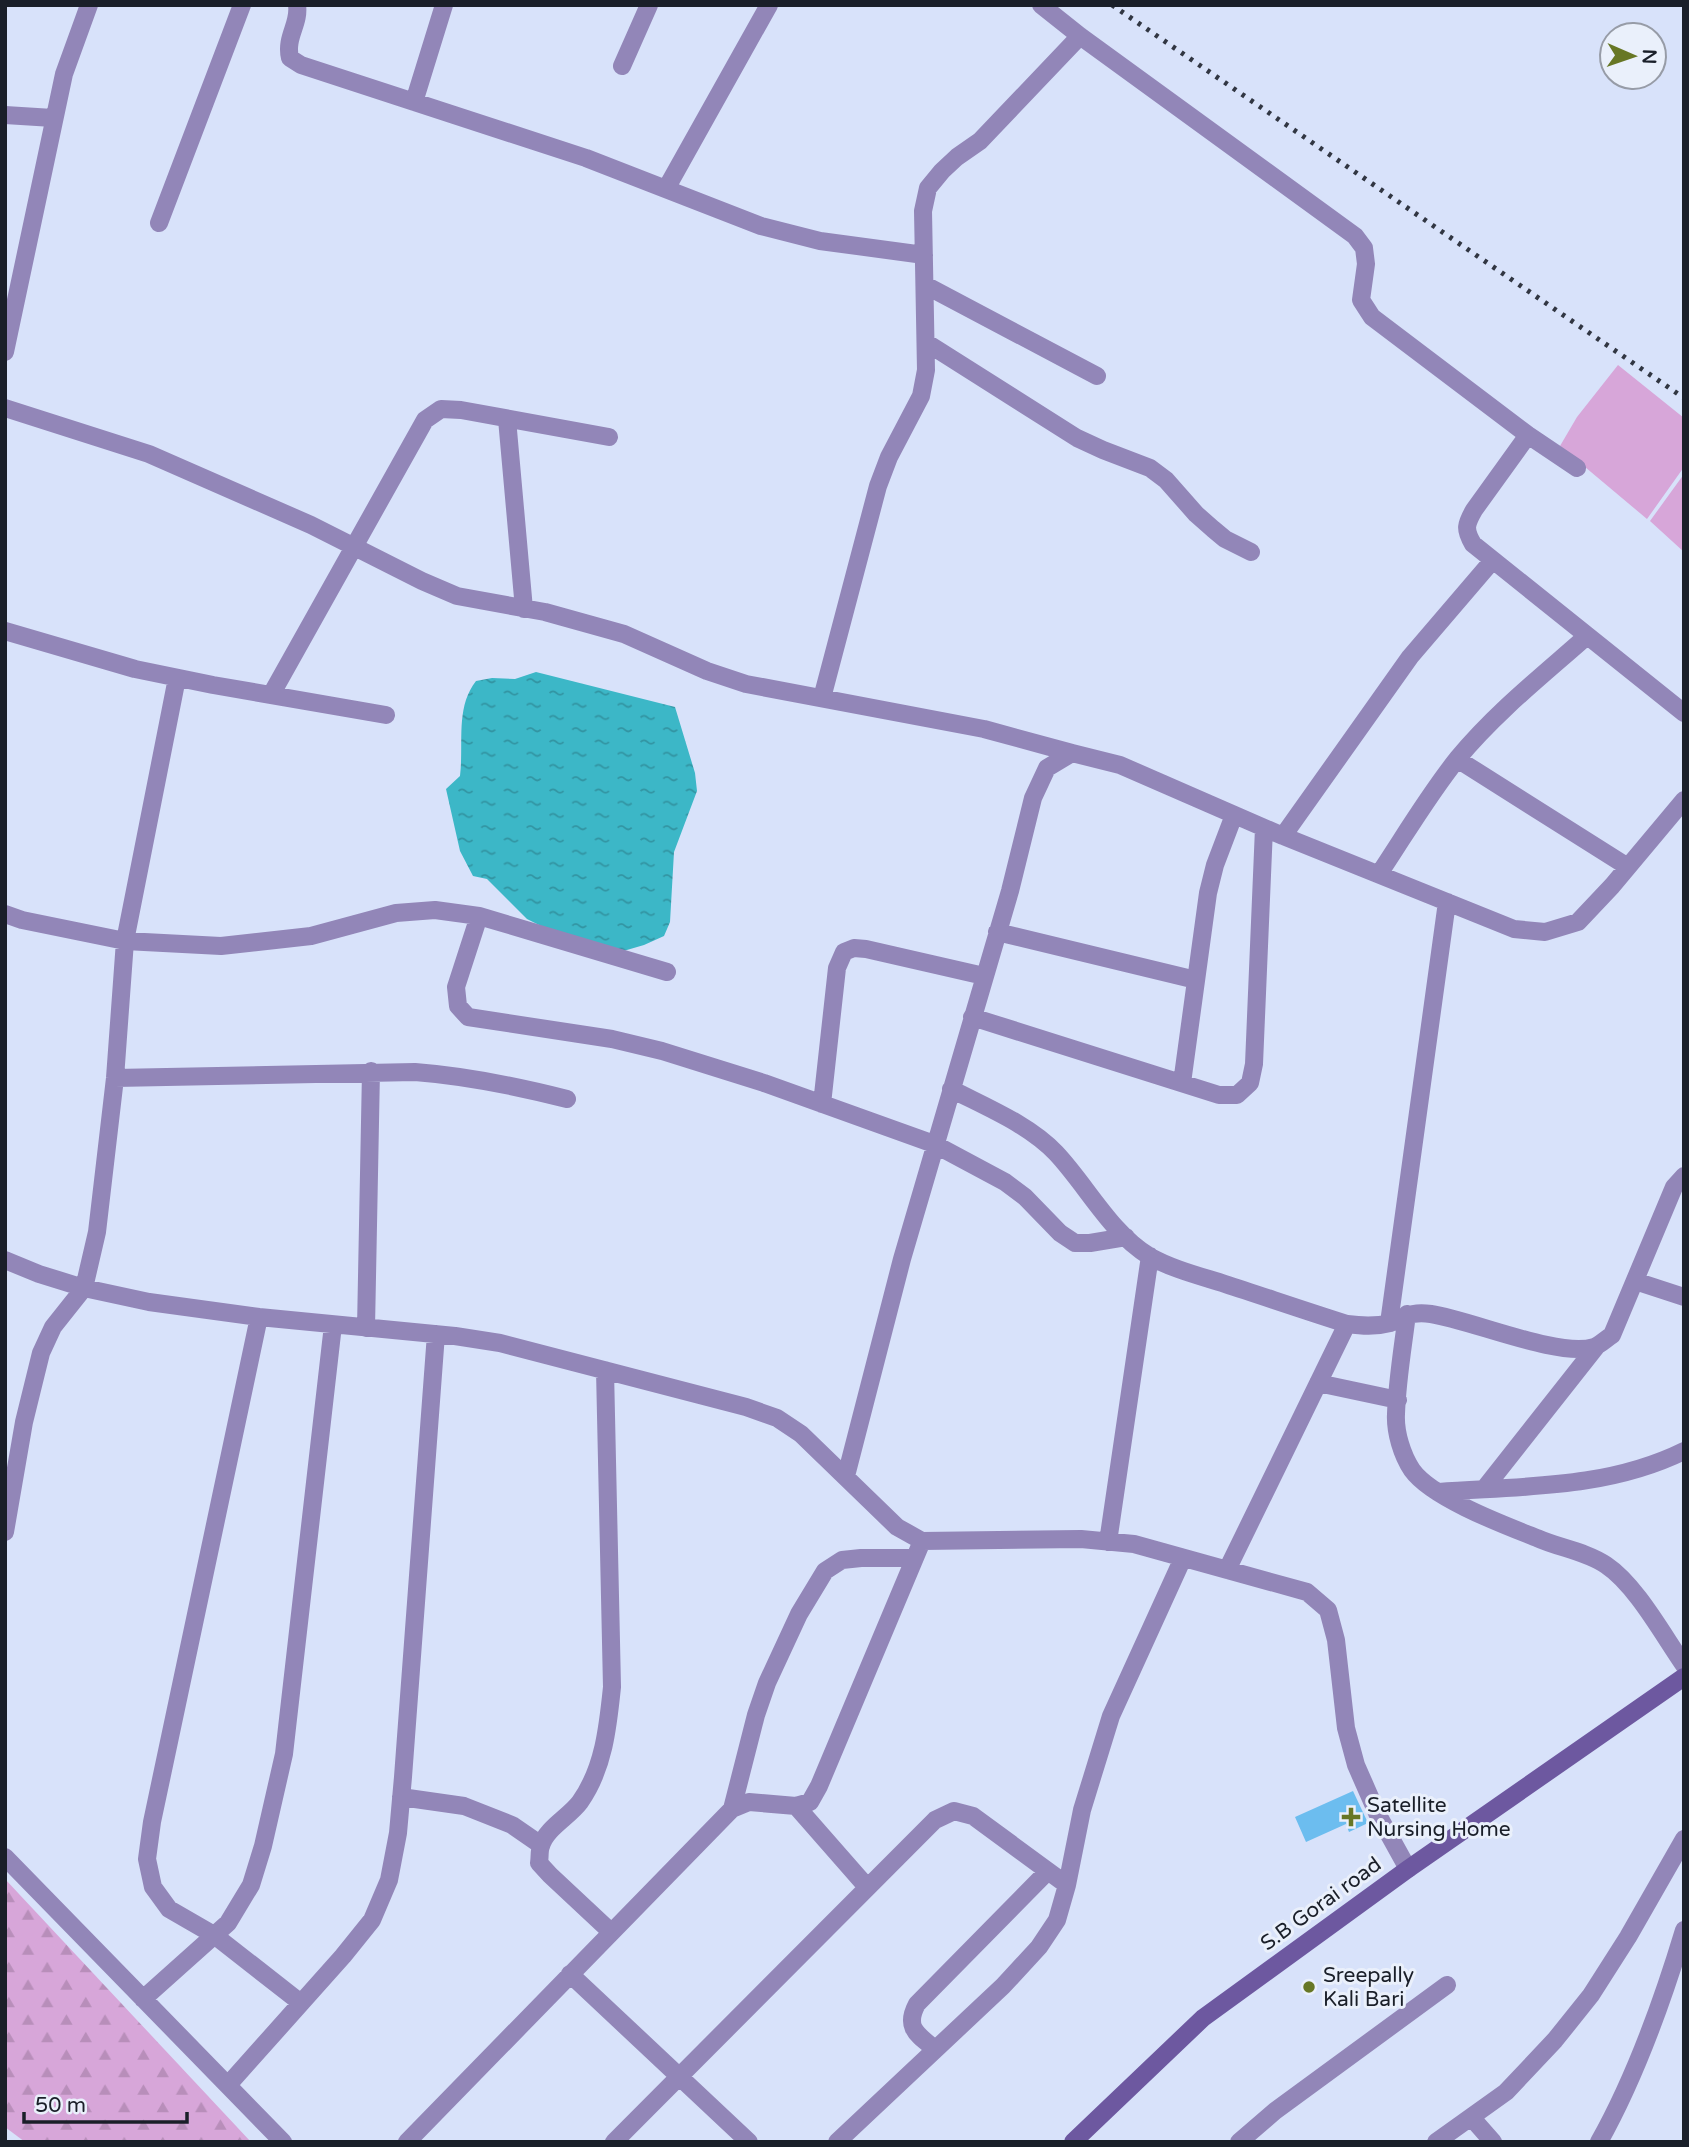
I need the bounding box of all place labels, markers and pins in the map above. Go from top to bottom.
place label: Satellite Nursing Home [1367,1793,1511,1842]
marker: Satellite Nursing Home [1341,1807,1361,1827]
place label: Sreepally Kali Bari [1323,1963,1414,2012]
marker: Sreepally Kali Bari [1301,1979,1317,1995]

